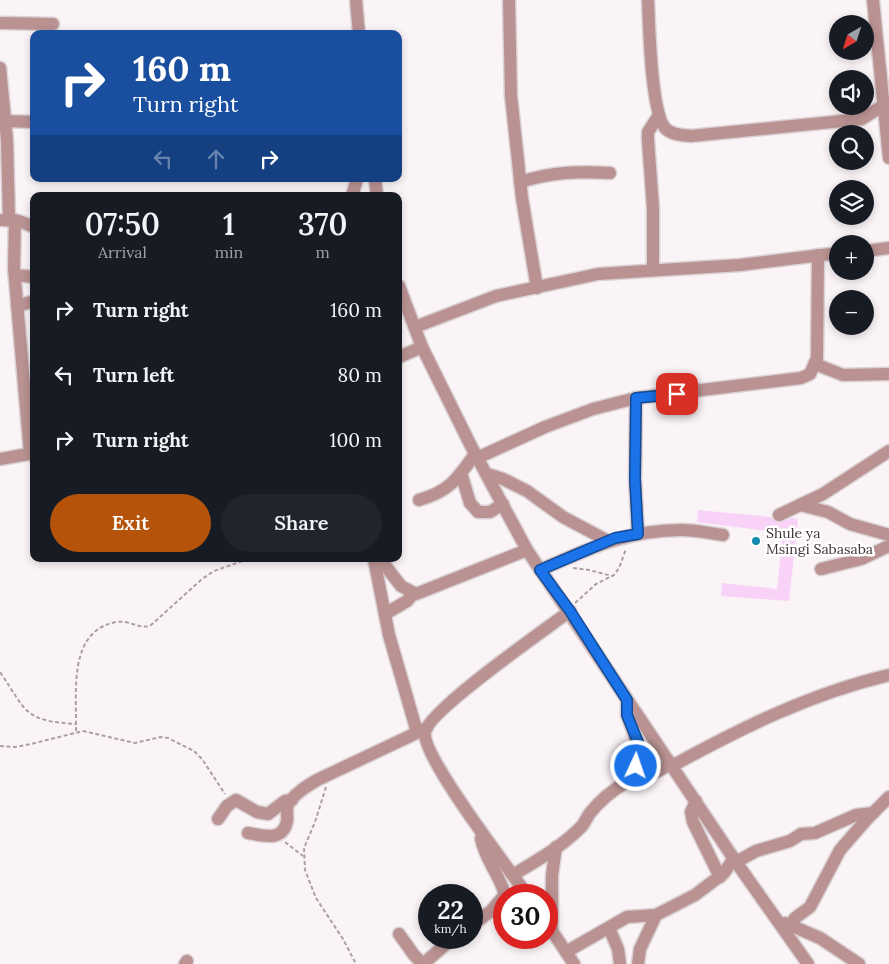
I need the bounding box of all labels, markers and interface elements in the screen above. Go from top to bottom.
north arrow [829,15,874,60]
map controls [829,15,874,335]
text: 160 m [133,46,231,91]
icon: right [50,50,115,115]
button: sound [829,70,874,115]
text: Turn right [133,90,238,118]
button: search [829,125,874,170]
icon: left [149,145,177,173]
icon: ahead [202,145,230,173]
icon: right [255,145,283,173]
button: layers [829,180,874,225]
text: 07:50 [85,205,160,243]
text: 1 [223,205,235,243]
text: 370 [298,205,347,243]
button: + [829,235,874,280]
text: Arrival [98,242,147,262]
text: min [215,242,243,262]
text: m [315,242,330,262]
button: − [829,290,874,335]
icon: right [50,296,78,324]
text: Turn right [93,298,189,322]
text: 160 m [330,298,382,322]
icon: left [50,361,78,389]
text: Turn left [93,363,174,387]
text: 80 m [338,363,382,387]
pin [656,373,698,415]
icon: arrive [663,380,691,408]
icon: right [50,426,78,454]
text: Turn right [93,428,189,452]
text: 100 m [330,428,382,452]
button: Exit [50,494,211,552]
button: Share [221,494,382,552]
place label: Shule ya Msingi Sabasaba [766,524,873,558]
marker: Shule ya Msingi Sabasaba [750,535,762,547]
position arrow [609,739,661,791]
speed limit sign: 30 [493,884,558,949]
text: 22 [437,894,464,926]
text: km/h [434,921,467,936]

